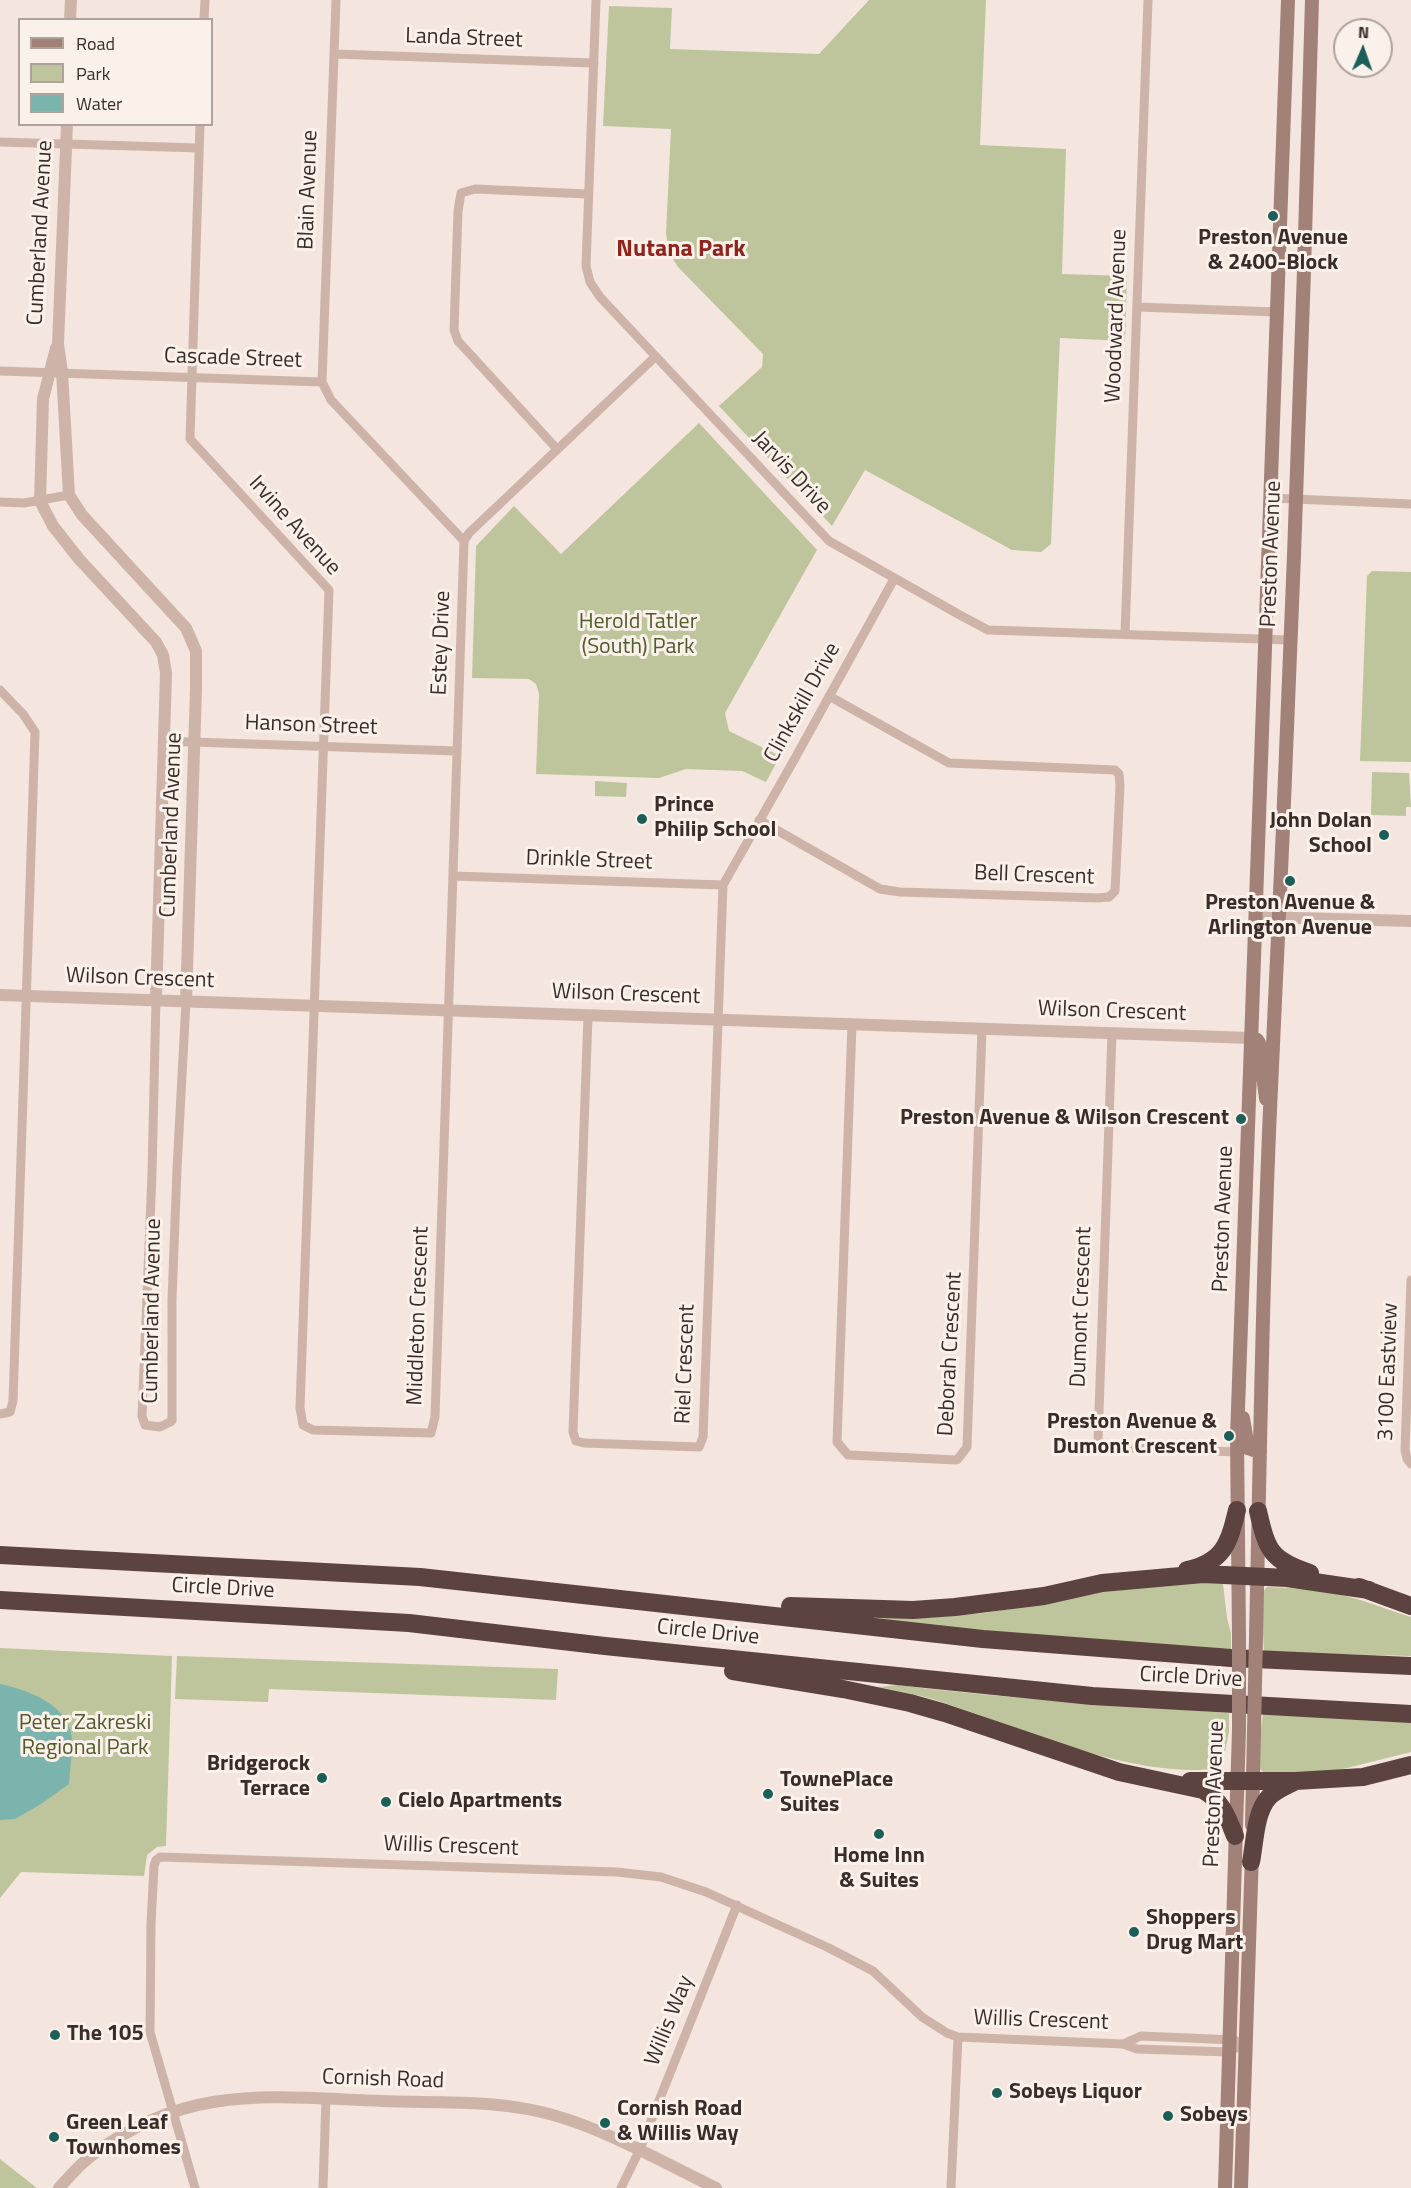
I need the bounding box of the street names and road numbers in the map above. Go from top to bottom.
street label: Landa Street [405,24,523,54]
street label: Blain Avenue [294,130,324,250]
street label: Cumberland Avenue [23,140,59,326]
street label: Woodward Avenue [1101,228,1133,404]
street label: Cascade Street [164,343,302,375]
street label: Jarvis Drive [746,426,836,520]
street label: Irvine Avenue [242,471,346,581]
street label: Preston Avenue [1256,480,1288,628]
street label: Estey Drive [427,590,457,696]
street label: Clinkskill Drive [759,638,847,768]
street label: Hanson Street [244,710,378,742]
street label: Cumberland Avenue [156,732,188,918]
street label: Drinkle Street [525,846,653,876]
street label: Bell Crescent [973,861,1095,891]
street label: Wilson Crescent [65,963,215,995]
street label: Wilson Crescent [551,979,701,1011]
street label: Wilson Crescent [1037,996,1187,1028]
street label: Preston Avenue [1208,1145,1240,1293]
street label: Cumberland Avenue [138,1218,168,1404]
street label: Middleton Crescent [403,1226,435,1406]
street label: Dumont Crescent [1066,1226,1098,1388]
street label: Deborah Crescent [934,1271,968,1437]
street label: 3100 Eastview [1373,1302,1405,1442]
street label: Riel Crescent [671,1304,701,1424]
street label: Circle Drive [171,1573,275,1605]
street label: Circle Drive [655,1614,761,1652]
street label: Circle Drive [1139,1662,1243,1694]
street label: Preston Avenue [1199,1720,1231,1868]
street label: Willis Crescent [383,1831,519,1863]
street label: Willis Way [640,1972,700,2070]
street label: Willis Crescent [973,2005,1109,2037]
street label: Cornish Road [322,2065,444,2095]

